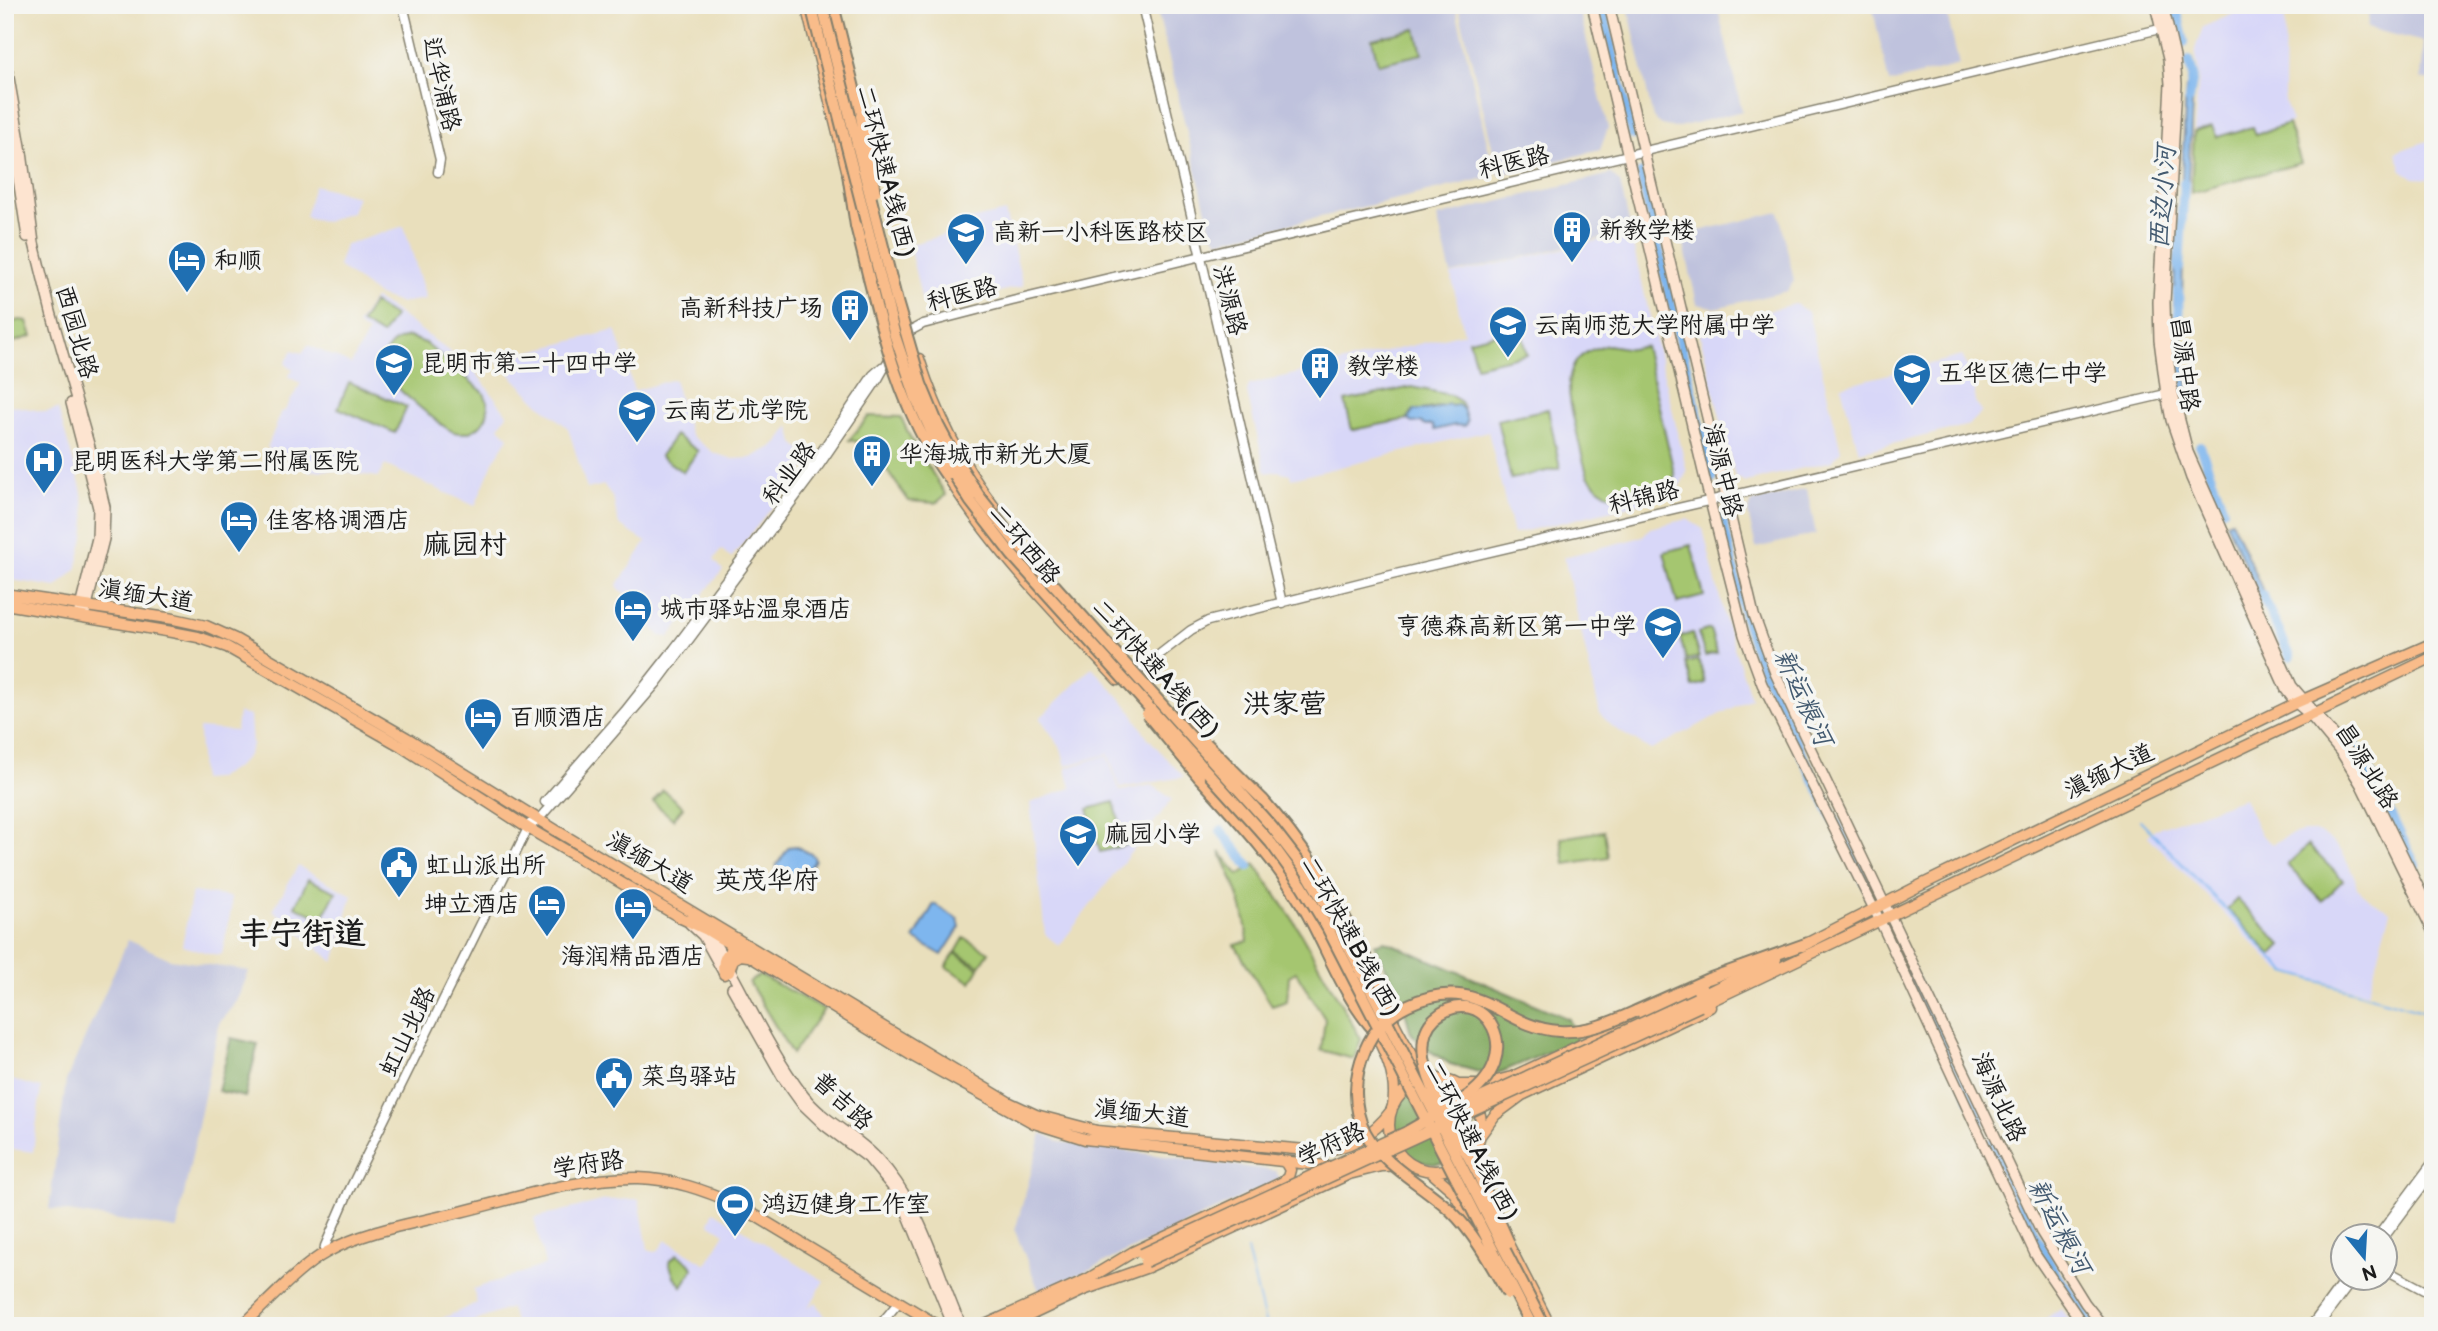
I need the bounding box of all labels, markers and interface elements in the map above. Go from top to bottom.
street label: 近华浦路 [417,34,466,134]
street label: 二环快速A线(西) [850,82,921,260]
street label: 科医路 [1476,140,1552,185]
water label: 西边小河 [2144,140,2183,250]
building icon: 新教学楼 [1551,209,1593,264]
school or university icon: 高新一小科医路校区 [945,211,987,266]
place label: 新教学楼 [1599,216,1695,245]
place label: 高新一小科医路校区 [993,218,1209,247]
hotel icon: 和顺 [166,239,208,294]
place label: 和顺 [214,246,262,275]
street label: 洪源路 [1207,262,1252,339]
street label: 科医路 [924,272,1001,317]
street label: 西园北路 [49,282,104,382]
building icon: 高新科技广场 [829,287,871,342]
place label: 高新科技广场 [679,294,823,323]
school or university icon: 云南师范大学附属中学 [1487,304,1529,359]
place label: 云南师范大学附属中学 [1535,311,1775,340]
street label: 昌源中路 [2164,315,2205,413]
school or university icon: 昆明市第二十四中学 [373,342,415,397]
building icon: 教学楼 [1299,345,1341,400]
place label: 昆明市第二十四中学 [421,349,637,378]
place label: 教学楼 [1347,352,1419,381]
school or university icon: 五华区德仁中学 [1891,352,1933,407]
place label: 五华区德仁中学 [1939,359,2107,388]
school or university icon: 云南艺术学院 [616,389,658,444]
place label: 云南艺术学院 [664,396,808,425]
street label: 海源中路 [1697,420,1748,520]
building icon: 华海城市新光大厦 [851,433,893,488]
street label: 科业路 [756,436,823,511]
hospital icon: 昆明医科大学第二附属医院 [23,440,65,495]
place label: 华海城市新光大厦 [899,440,1091,469]
place label: 昆明医科大学第二附属医院 [71,447,359,476]
street label: 科锦路 [1606,475,1683,520]
street label: 二环西路 [983,498,1067,590]
hotel icon: 佳客格调酒店 [218,499,260,554]
place label: 佳客格调酒店 [266,506,410,535]
district label: 麻园村 [423,529,507,562]
street label: 滇缅大道 [96,574,196,617]
hotel icon: 城市驿站温泉酒店 [612,588,654,643]
street label: 二环快速A线(西) [1086,593,1225,744]
place label: 城市驿站温泉酒店 [660,595,852,624]
school or university icon: 亨德森高新区第一中学 [1642,605,1684,660]
place label: 亨德森高新区第一中学 [1396,612,1636,641]
water label: 新运粮河 [1767,644,1840,755]
district label: 洪家营 [1243,688,1327,721]
hotel icon: 百顺酒店 [462,696,504,751]
place label: 百顺酒店 [510,703,606,732]
street label: 昌源北路 [2329,718,2404,815]
street label: 滇缅大道 [2060,737,2159,806]
school or university icon: 麻园小学 [1057,813,1099,868]
place label: 麻园小学 [1105,820,1201,849]
street label: 滇缅大道 [601,825,698,900]
public building icon: 虹山派出所 [378,844,420,899]
place label: 虹山派出所 [426,851,546,880]
street label: 二环快速B线(西) [1295,851,1406,1021]
district label: 英茂华府 [715,866,819,897]
hotel icon: 坤立酒店 [526,883,568,938]
hotel icon: 海润精品酒店 [612,886,654,941]
place label: 坤立酒店 [424,890,520,919]
district label: 丰宁街道 [238,915,366,954]
place label: 海润精品酒店 [561,942,705,971]
street label: 虹山北路 [373,982,442,1081]
street label: 海源北路 [1965,1048,2032,1147]
public building icon: 菜鸟驿站 [593,1055,635,1110]
street label: 二环快速A线(西) [1419,1055,1524,1225]
place label: 菜鸟驿站 [641,1062,737,1091]
street label: 普吉路 [806,1066,879,1137]
street label: 滇缅大道 [1093,1094,1191,1133]
street label: 学府路 [1292,1116,1370,1173]
street label: 学府路 [550,1145,626,1184]
water label: 新运粮河 [2021,1174,2099,1283]
sports icon: 鸿迈健身工作室 [714,1183,756,1238]
place label: 鸿迈健身工作室 [762,1190,930,1219]
north arrow [2330,1222,2400,1292]
text: N [2358,1259,2379,1285]

